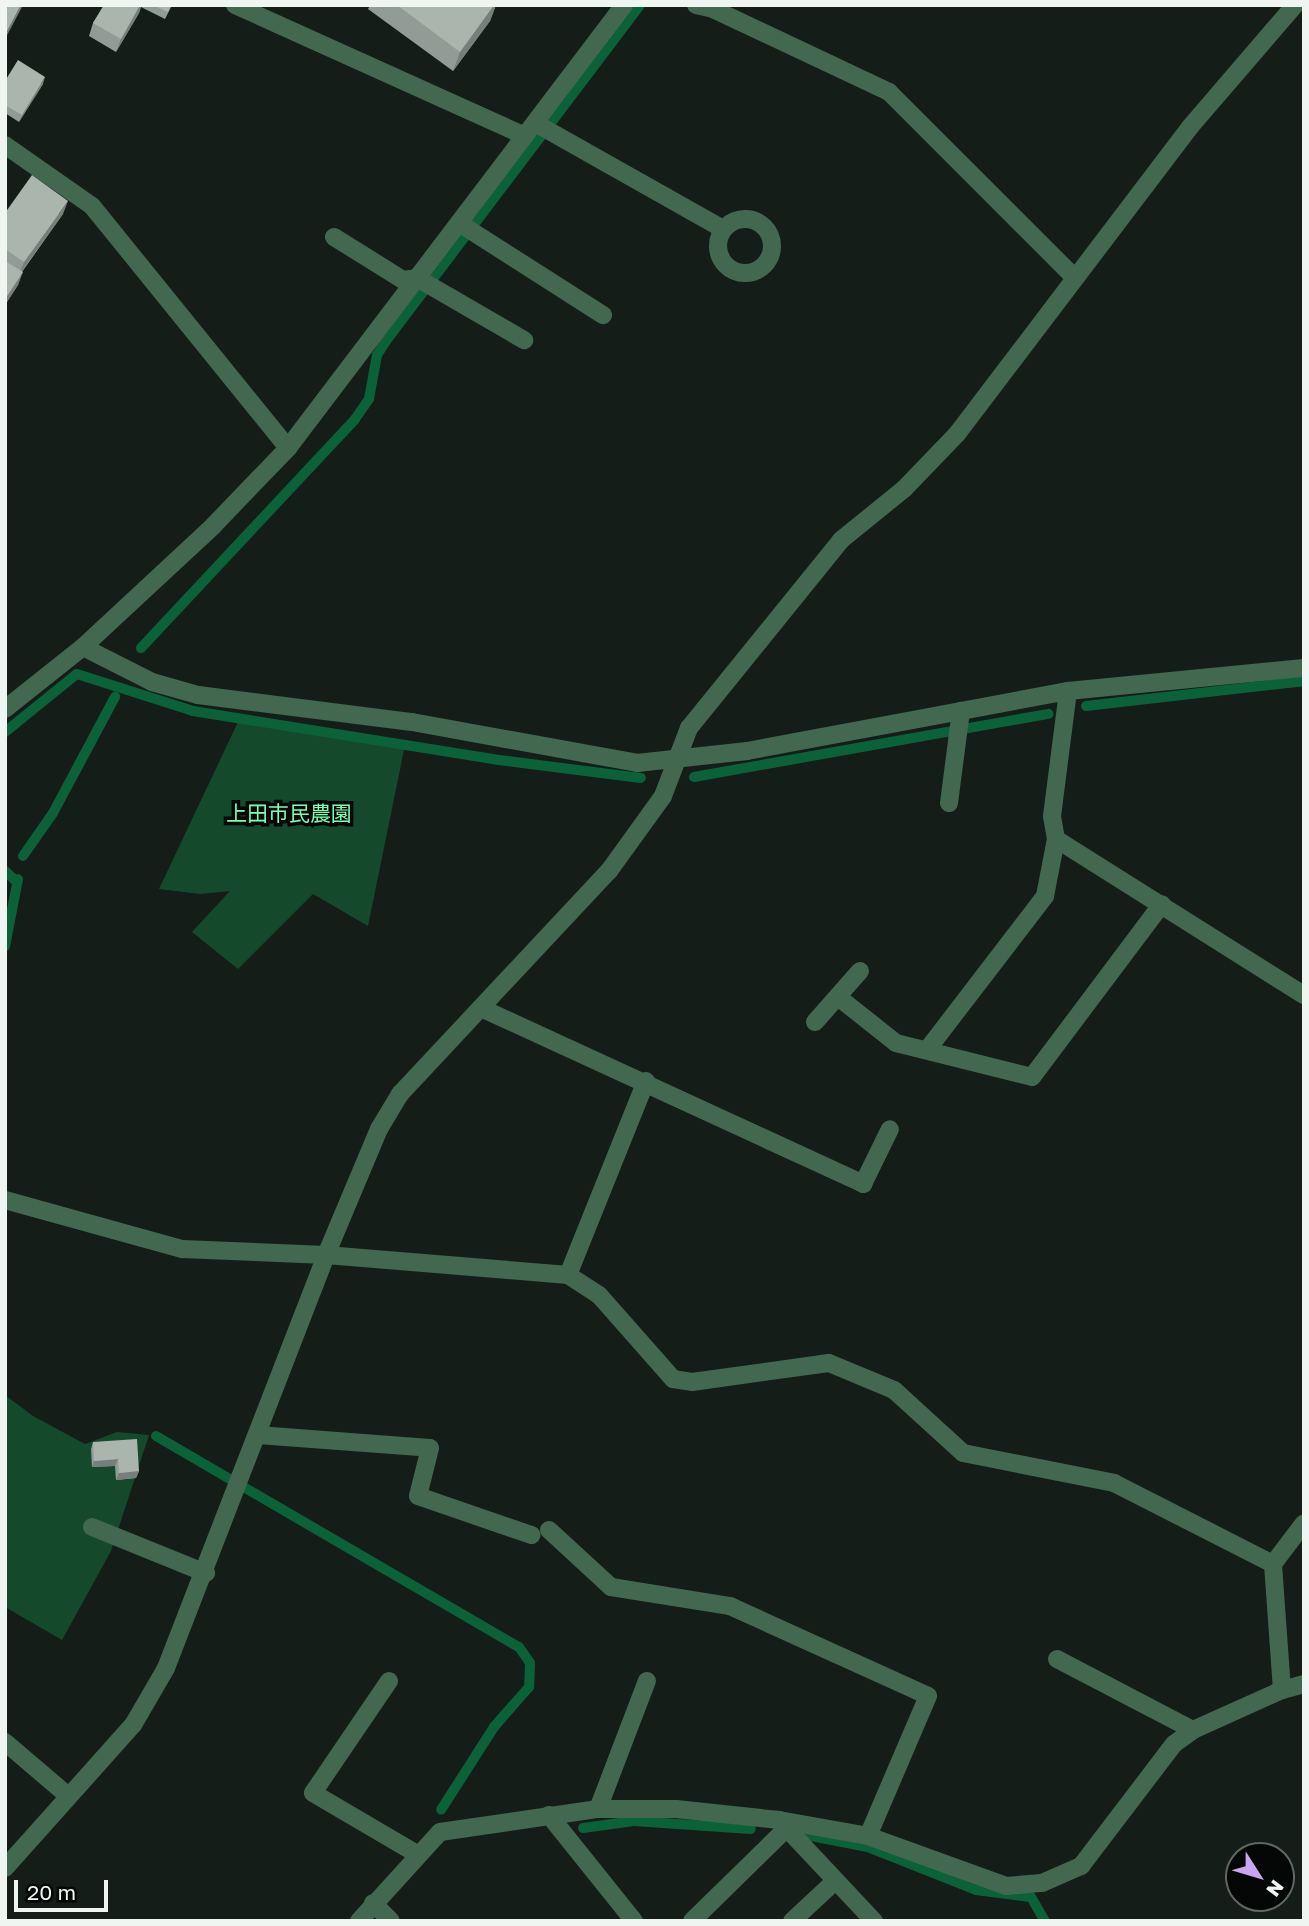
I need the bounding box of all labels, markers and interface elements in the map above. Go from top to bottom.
park label: 上田市民農園 [226,800,352,826]
north arrow [1225,1842,1295,1912]
scale bar [18,1867,112,1911]
text: N [1262,1876,1289,1901]
text: 20 m [27,1879,76,1905]

